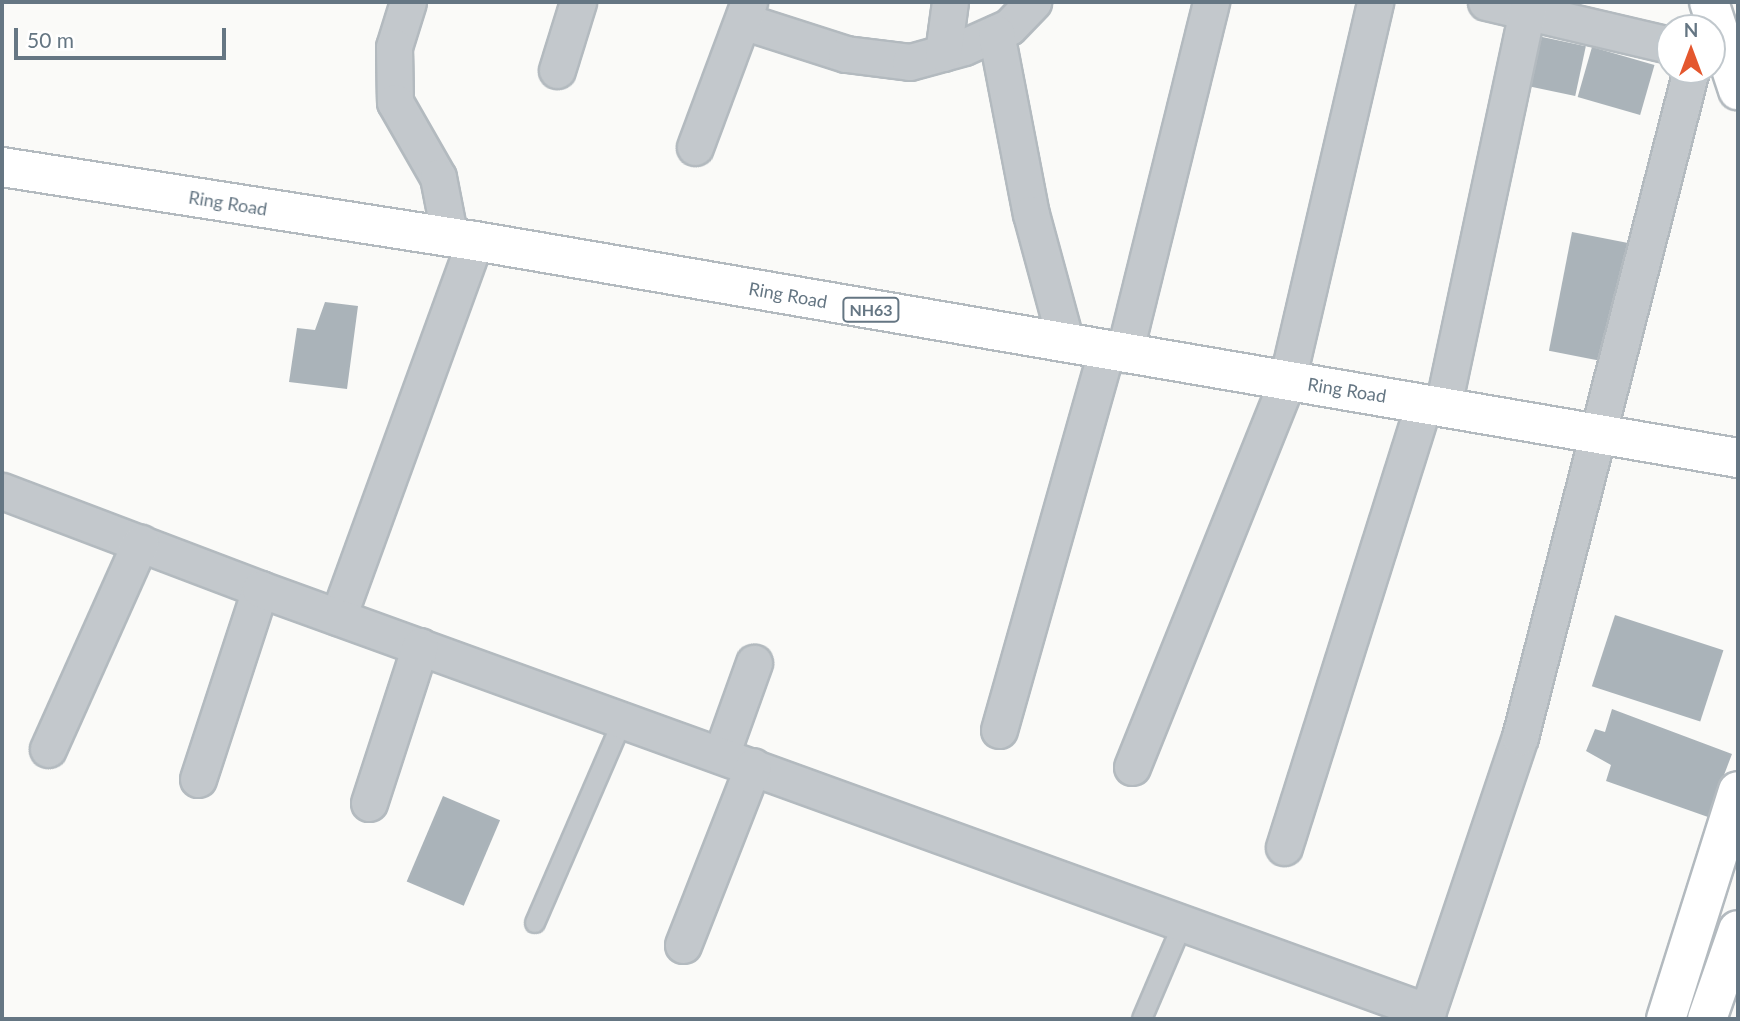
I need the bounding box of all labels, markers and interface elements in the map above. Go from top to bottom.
scale bar [18,14,229,58]
north arrow [1656,14,1726,84]
text: N [1684,18,1698,41]
text: 50 m [27,27,74,52]
street label: Ring Road [187,186,269,220]
street label: Ring Road [747,277,829,313]
road number: NH63 [841,298,901,322]
street label: Ring Road [1306,373,1388,407]

